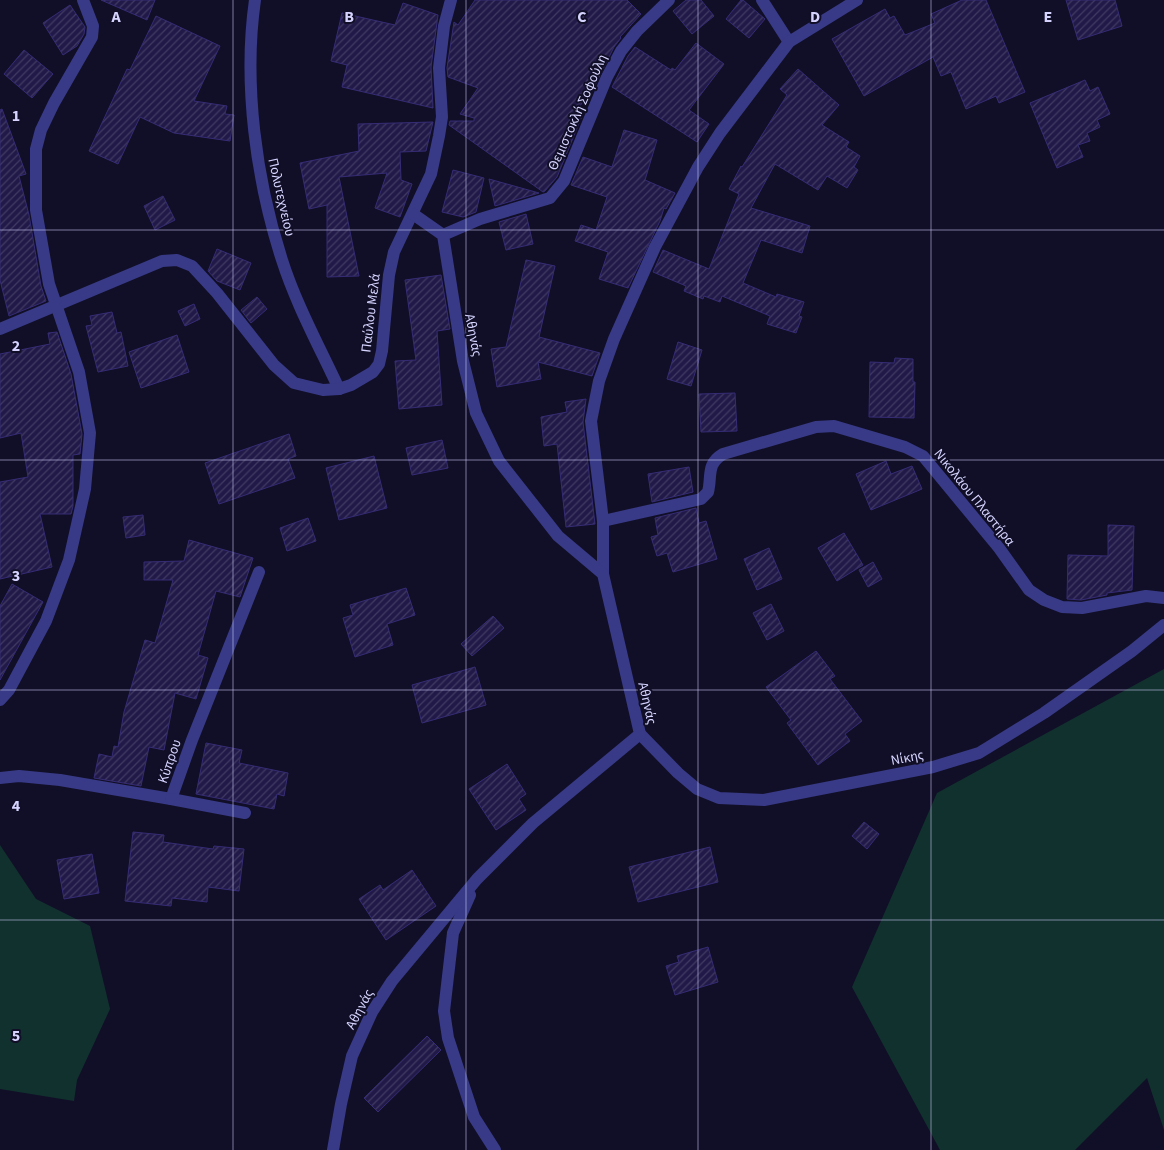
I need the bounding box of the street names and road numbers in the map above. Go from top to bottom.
street label: Θεμιστοκλή Σοφούλη [543,51,613,174]
street label: Πολυτεχνείου [262,156,300,238]
street label: Παύλου Μελά [356,272,386,354]
street label: Αθηνάς [459,312,487,358]
street label: Νικολάου Πλαστήρα [929,445,1020,551]
street label: Αθηνάς [632,680,662,726]
street label: Κύπρου [153,737,187,786]
street label: Νίκης [889,745,925,771]
street label: Αθηνάς [341,986,379,1033]

